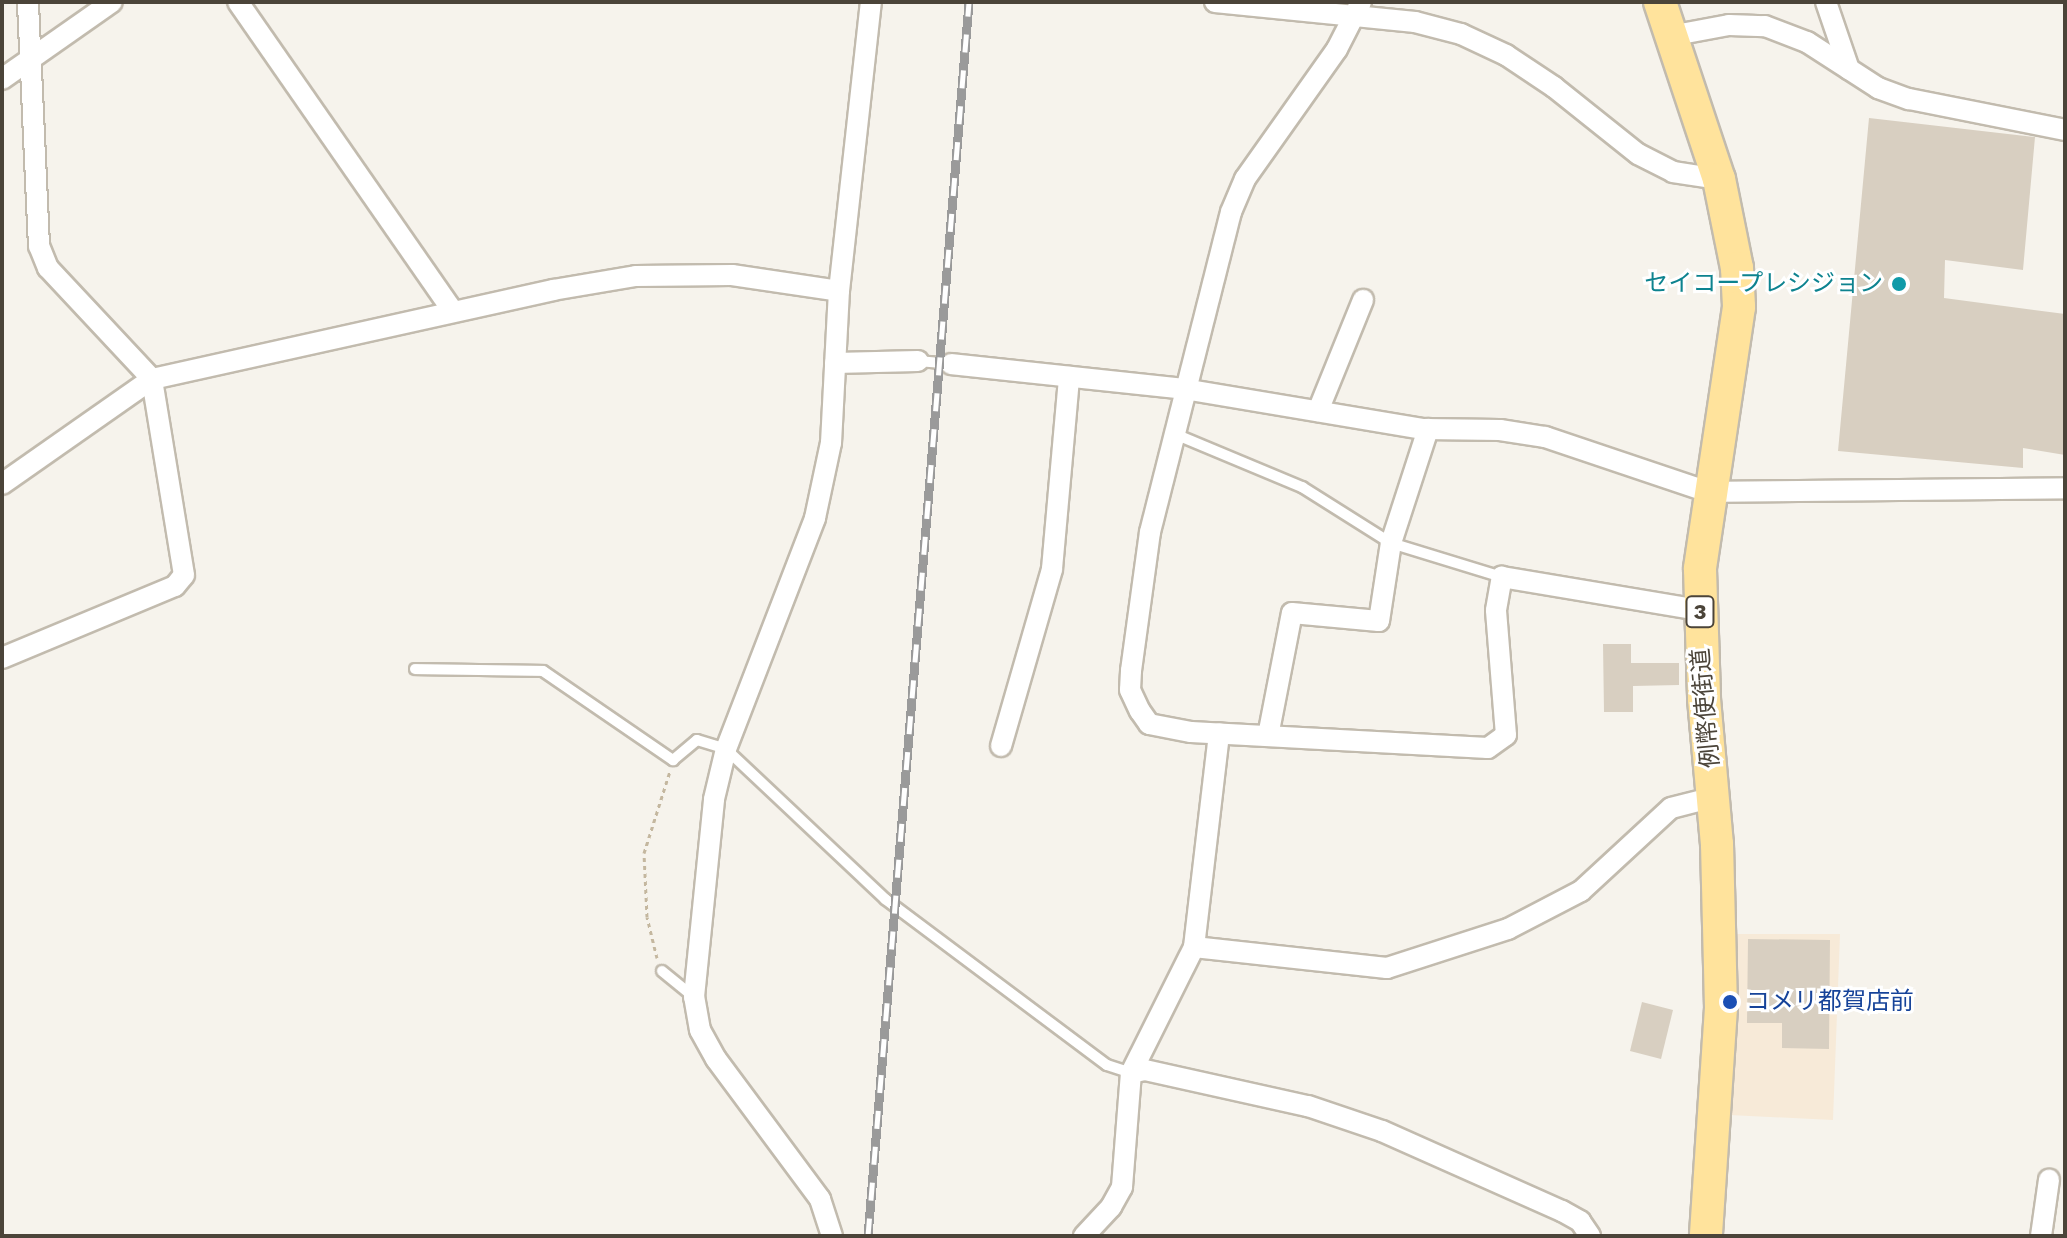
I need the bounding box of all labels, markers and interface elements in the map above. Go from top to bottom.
place label: セイコープレシジョン [1643,270,1883,298]
marker: セイコープレシジョン [1890,275,1908,293]
road number: 3 [1684,594,1716,630]
street label: 例幣使街道 [1686,647,1726,769]
place label: コメリ都賀店前 [1746,988,1914,1016]
marker: コメリ都賀店前 [1721,993,1739,1011]

